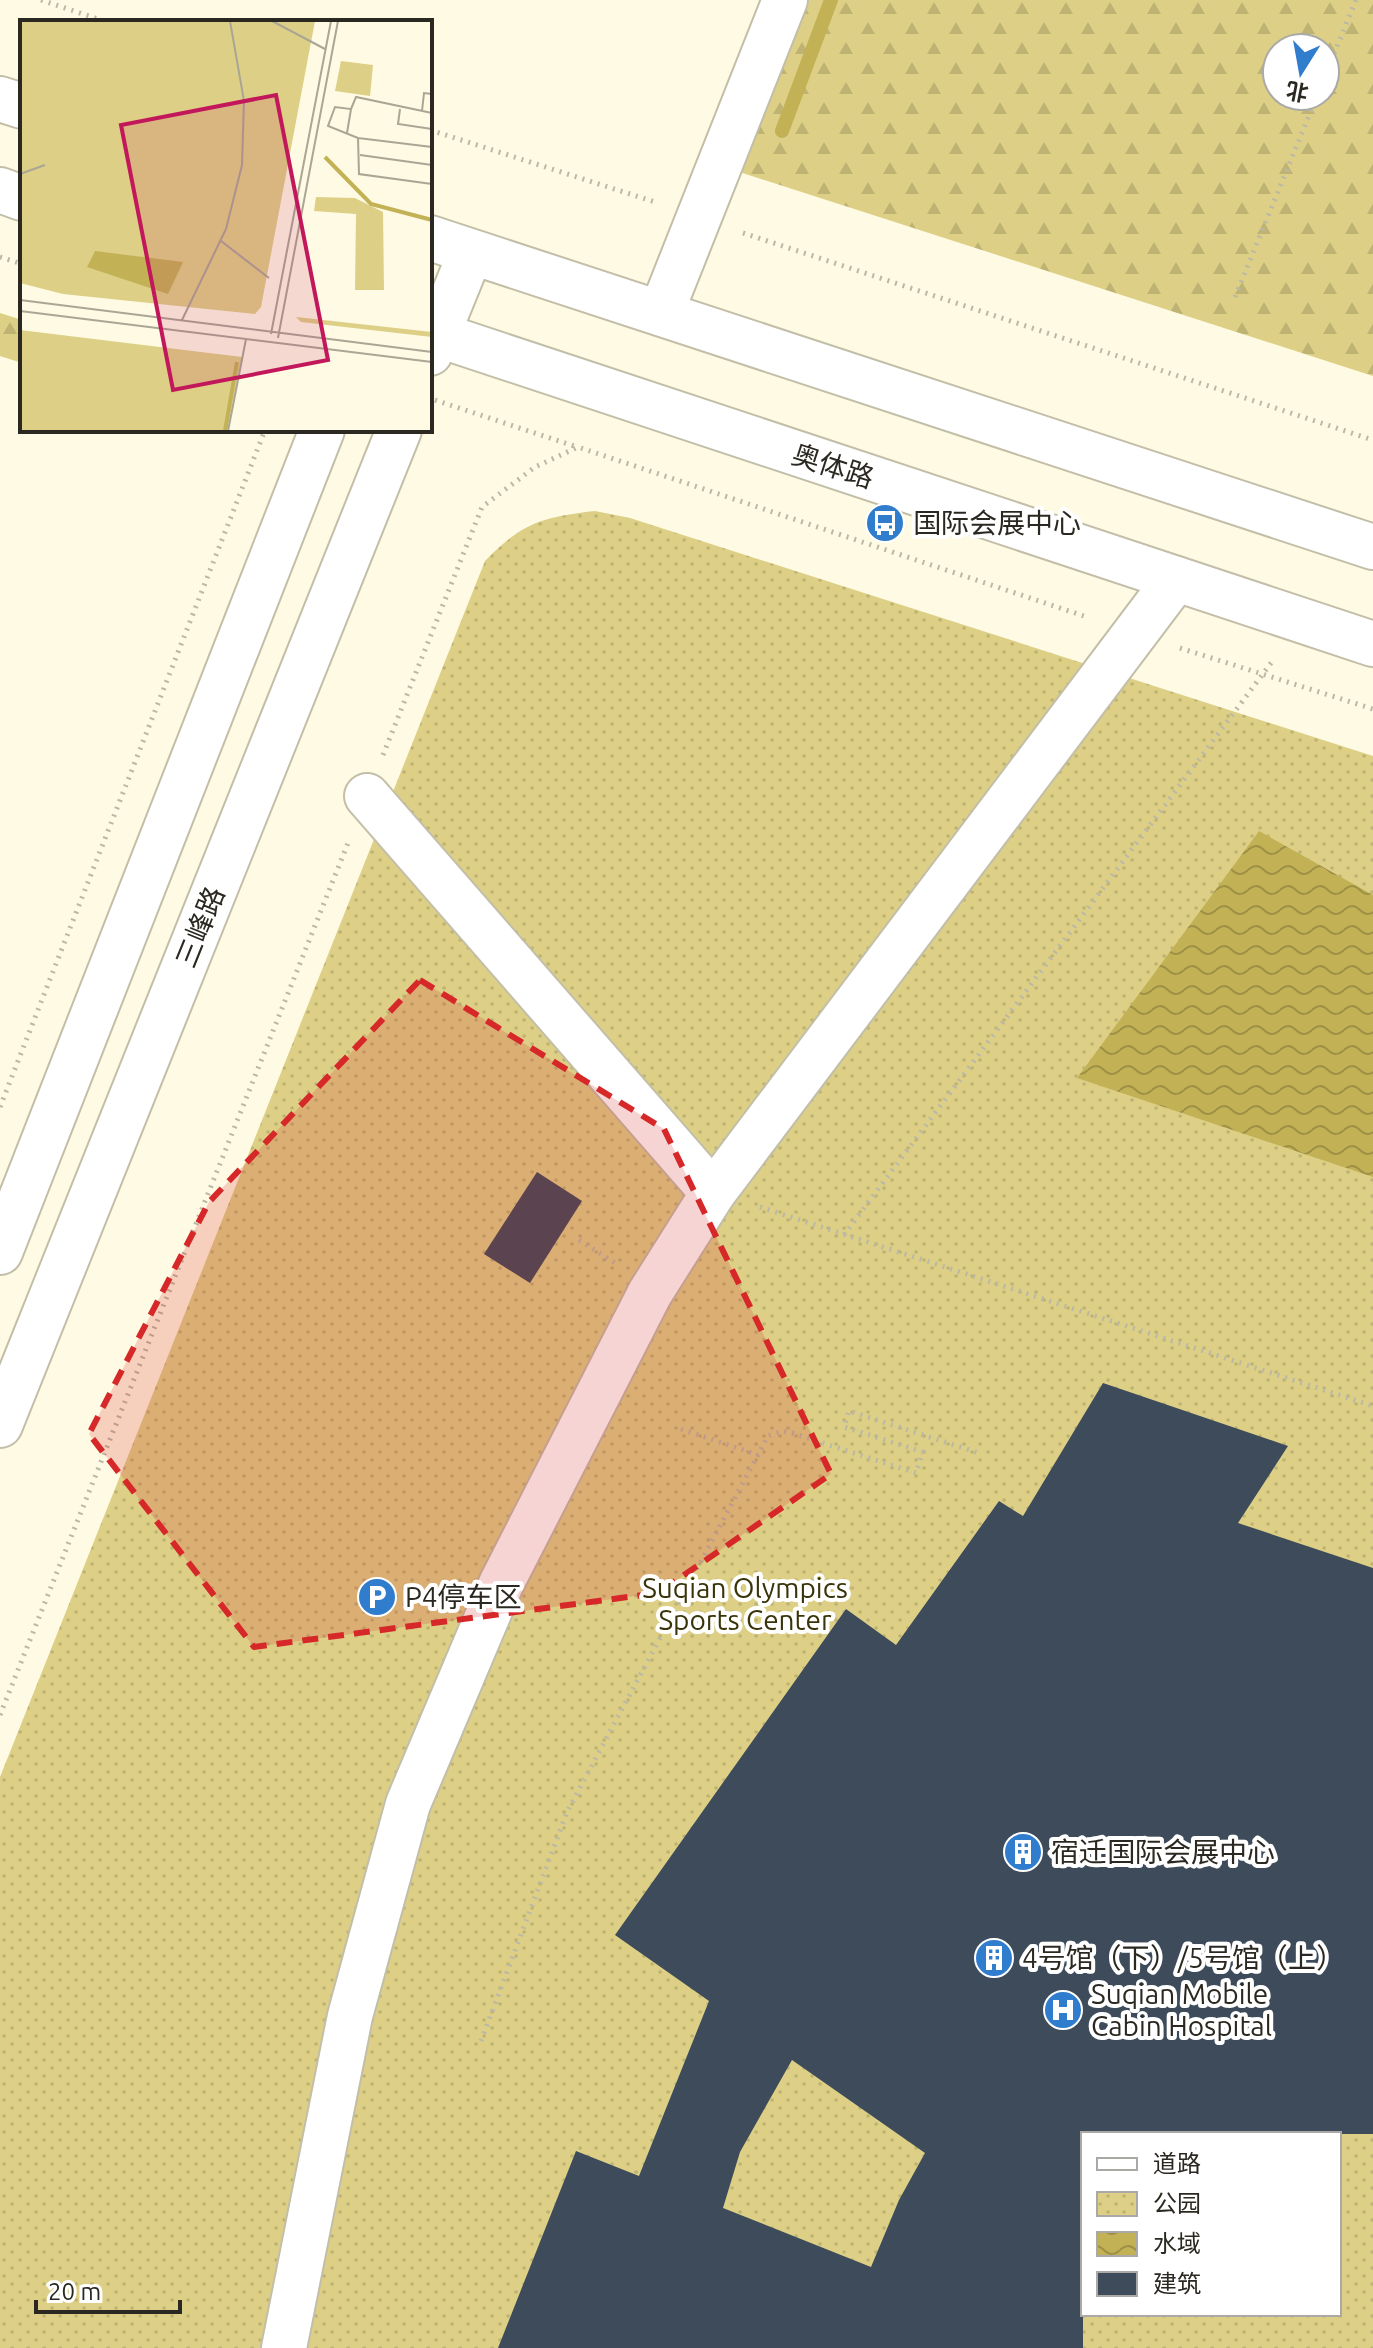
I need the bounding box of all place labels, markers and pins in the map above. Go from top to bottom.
bus stop icon: 国际会展中心 [864,502,906,544]
place label: 国际会展中心 [913,507,1081,538]
parking icon: P4停车区 [356,1576,398,1618]
place label: P4停车区 [405,1581,522,1612]
building icon: 宿迁国际会展中心 [1002,1831,1044,1873]
place label: 宿迁国际会展中心 [1051,1836,1275,1867]
building icon: 4号馆（下）/5号馆（上） [973,1937,1015,1979]
place label: 4号馆（下）/5号馆（上） [1022,1942,1344,1973]
place label: Suqian Mobile Cabin Hospital [1091,1978,1272,2041]
hospital icon: Suqian Mobile Cabin Hospital [1042,1989,1084,2031]

